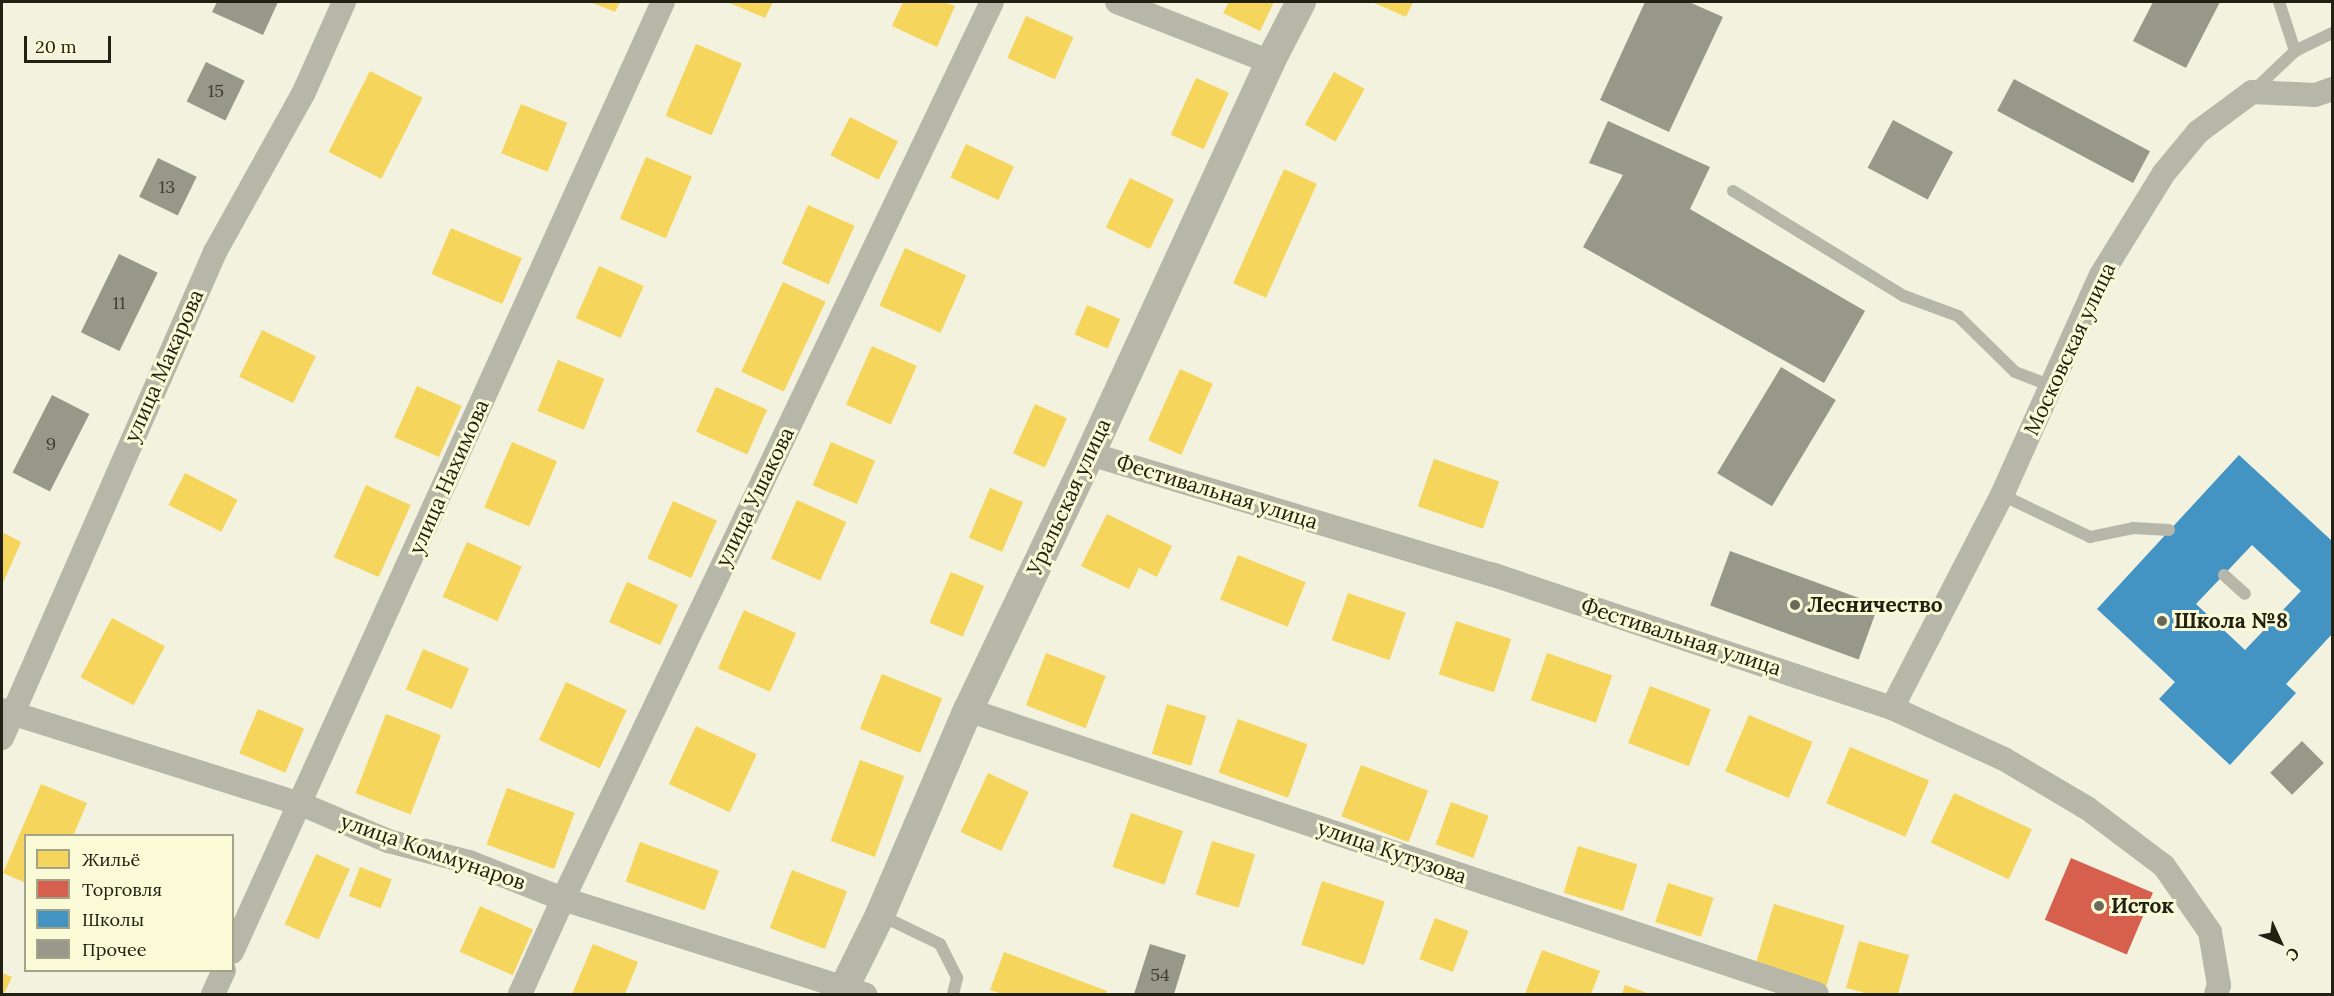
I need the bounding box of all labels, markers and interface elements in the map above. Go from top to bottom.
scale bar [27,24,114,62]
text: 20 m [35,35,77,58]
house number: 15 [208,80,224,102]
house number: 13 [159,176,175,198]
street label: Московская улица [2019,259,2121,439]
street label: улица Макарова [119,286,209,446]
house number: 11 [112,292,126,314]
street label: улица Нахимова [404,396,494,558]
street label: Уральская улица [1022,415,1116,579]
street label: улица Ушакова [710,423,800,571]
house number: 9 [46,433,56,455]
street label: Фестивальная улица [1113,449,1321,535]
place label: Лесничество [1807,592,1943,618]
street label: Фестивальная улица [1578,593,1784,681]
marker: Лесничество [1788,598,1802,612]
place label: Школа №8 [2174,608,2288,634]
marker: Школа №8 [2155,614,2169,628]
street label: улица Коммунаров [337,809,529,895]
street label: улица Кутузова [1314,815,1470,889]
legend [24,834,234,972]
text: Жильё [82,848,140,871]
text: Торговля [82,878,162,901]
place label: Исток [2111,893,2174,919]
marker: Исток [2092,899,2106,913]
text: Школы [82,908,144,931]
north arrow [2250,912,2310,972]
text: Прочее [82,938,146,961]
text: С [2282,944,2304,965]
house number: 54 [1150,964,1170,986]

